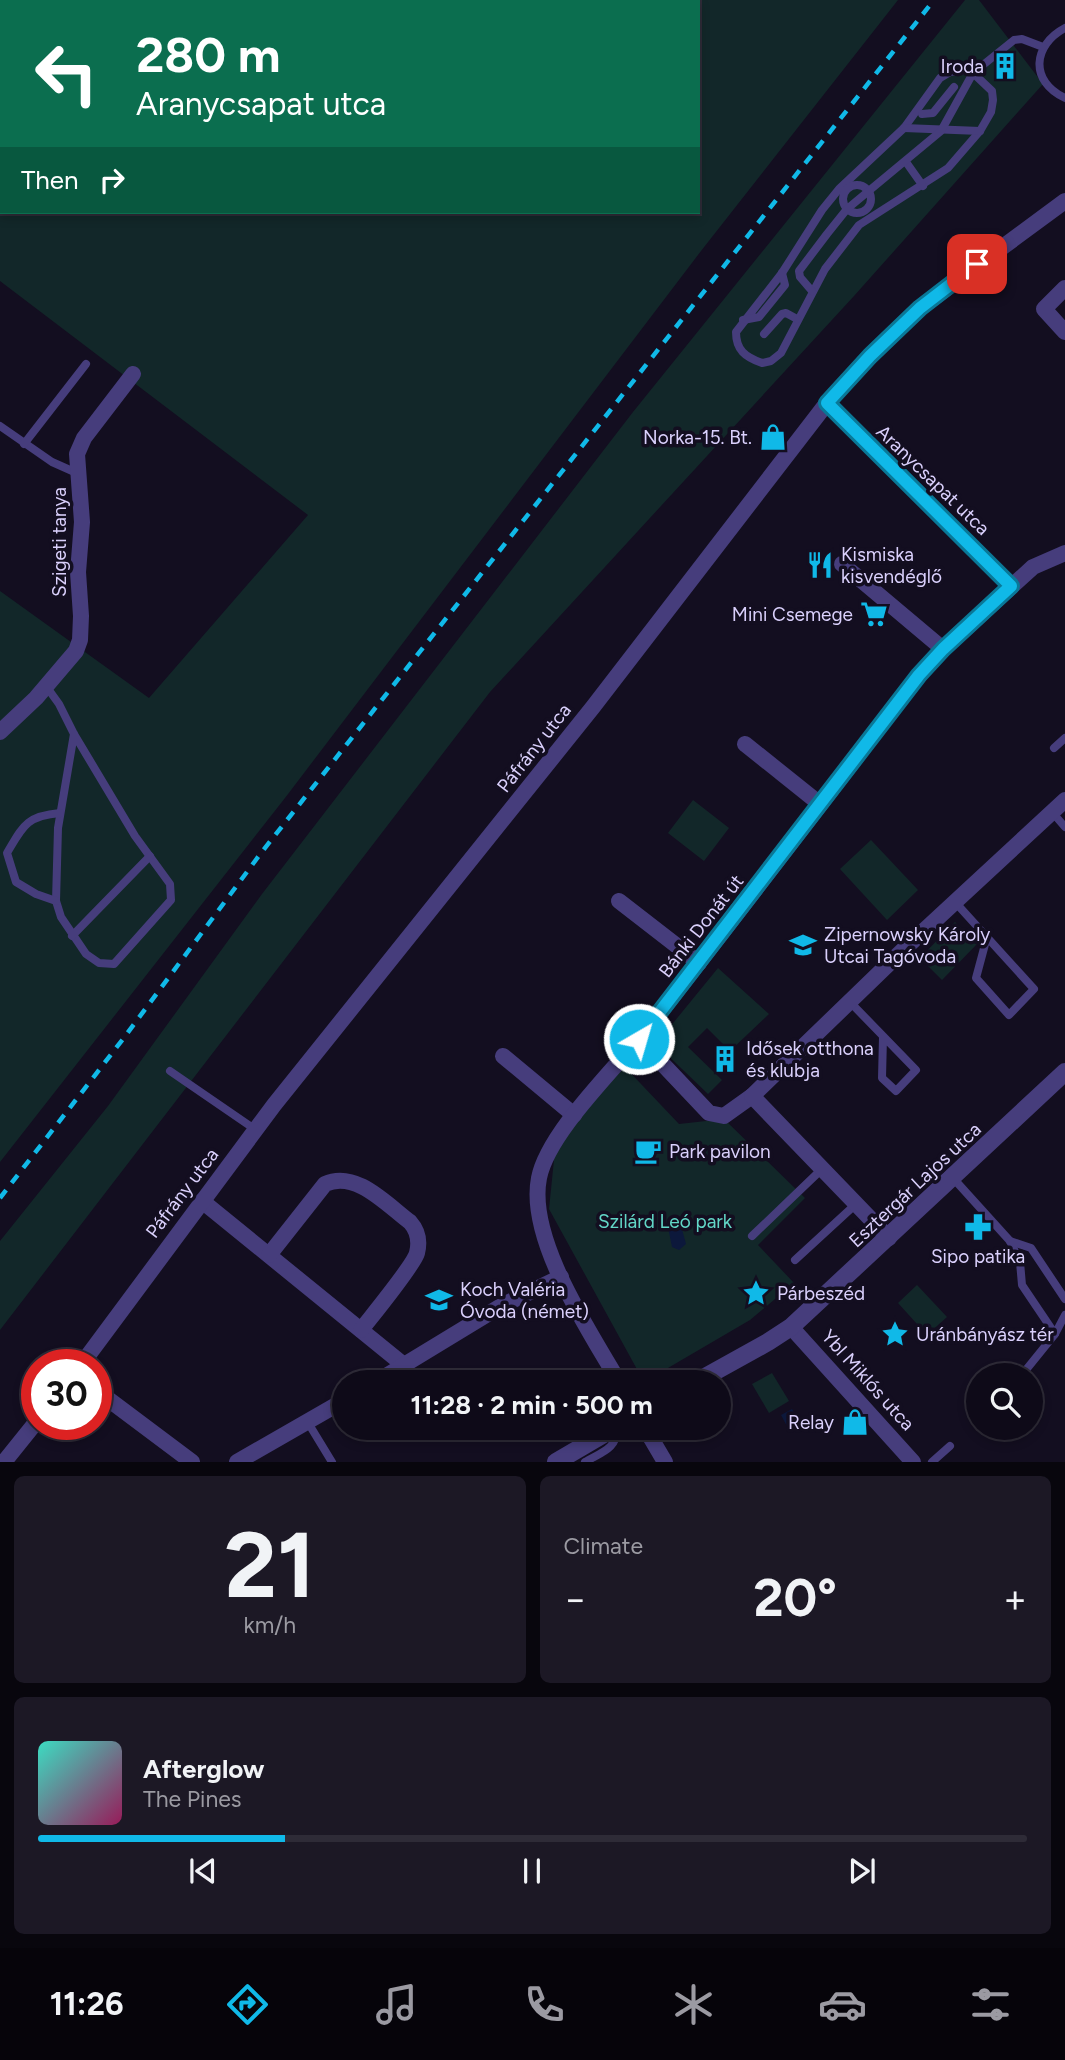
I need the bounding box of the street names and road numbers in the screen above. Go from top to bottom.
street label: Aranycsapat utca [872,420,994,540]
street label: Szigeti tanya [48,487,71,597]
street label: Páfrány utca [492,699,576,797]
street label: Bánki Donát út [654,870,748,982]
street label: Esztergár Lajos utca [844,1118,986,1252]
street label: Páfrány utca [141,1144,223,1242]
street label: Ybl Miklós utca [817,1325,919,1435]

